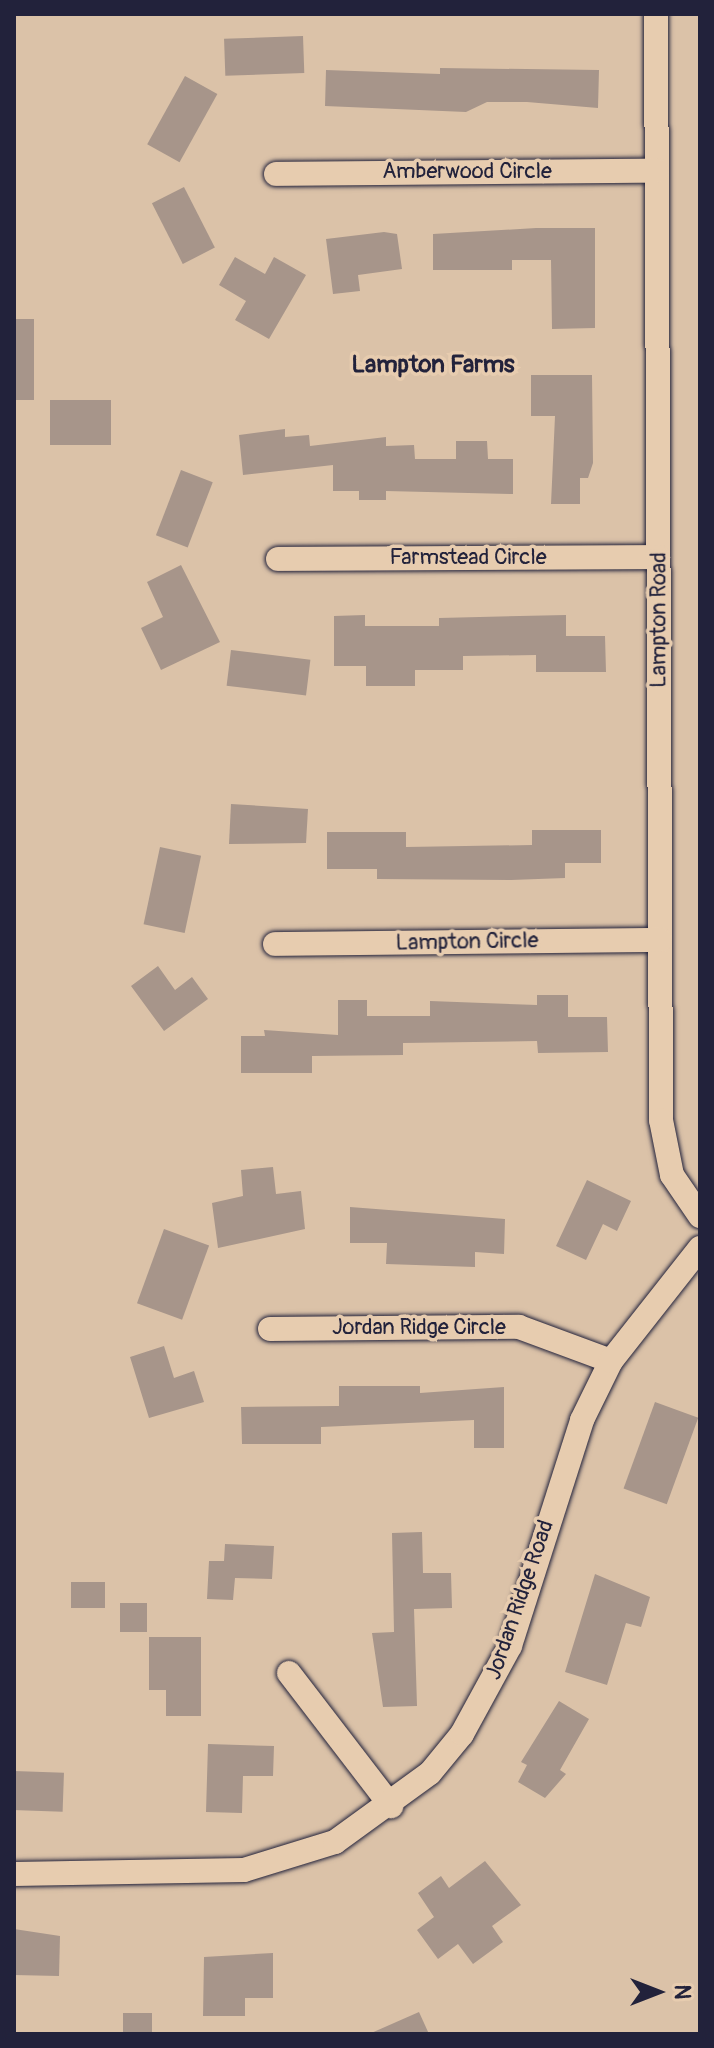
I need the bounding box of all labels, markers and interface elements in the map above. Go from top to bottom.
street label: Amberwood Circle [382,159,552,185]
district label: Lampton Farms [352,351,514,379]
street label: Farmstead Circle [389,545,547,571]
street label: Lampton Road [646,552,672,688]
street label: Lampton Circle [395,928,539,956]
street label: Jordan Ridge Circle [332,1315,506,1341]
street label: Jordan Ridge Road [480,1517,560,1683]
north arrow [618,1952,698,2032]
text: N [668,1985,696,1999]

